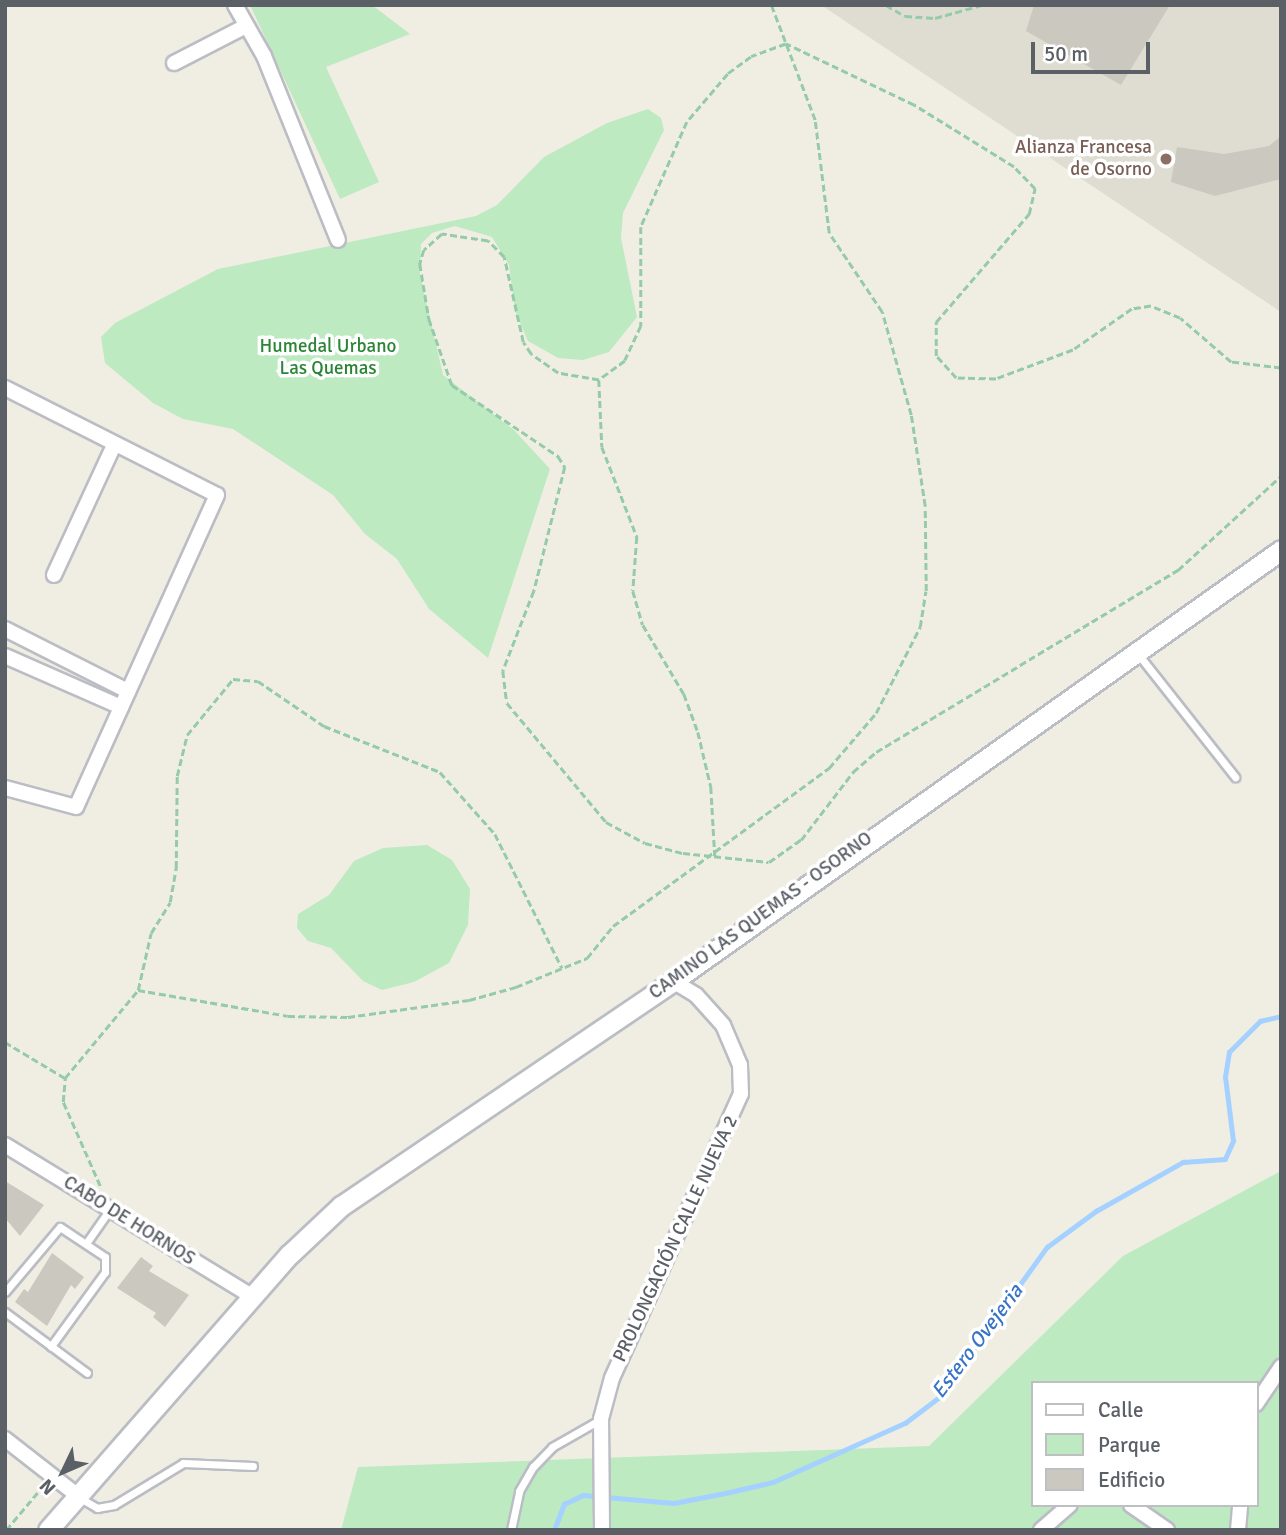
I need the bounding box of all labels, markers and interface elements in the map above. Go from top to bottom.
scale bar [1034,28,1153,72]
text: 50 m [1044,41,1088,67]
place label: Alianza Francesa de Osorno [1015,137,1152,181]
marker: Alianza Francesa de Osorno [1158,151,1174,167]
park label: Humedal Urbano Las Quemas [260,336,396,380]
street label: CAMINO LAS QUEMAS - OSORNO [645,827,877,1005]
street label: PROLONGACIÓN CALLE NUEVA 2 [609,1112,743,1366]
street label: CABO DE HORNOS [59,1171,199,1271]
water label: Estero Ovejeria [926,1279,1028,1403]
legend [1030,1381,1258,1507]
text: Calle [1098,1397,1144,1423]
text: Parque [1098,1432,1161,1458]
north arrow [28,1437,98,1507]
text: Edificio [1098,1467,1165,1493]
text: N [35,1473,61,1500]

